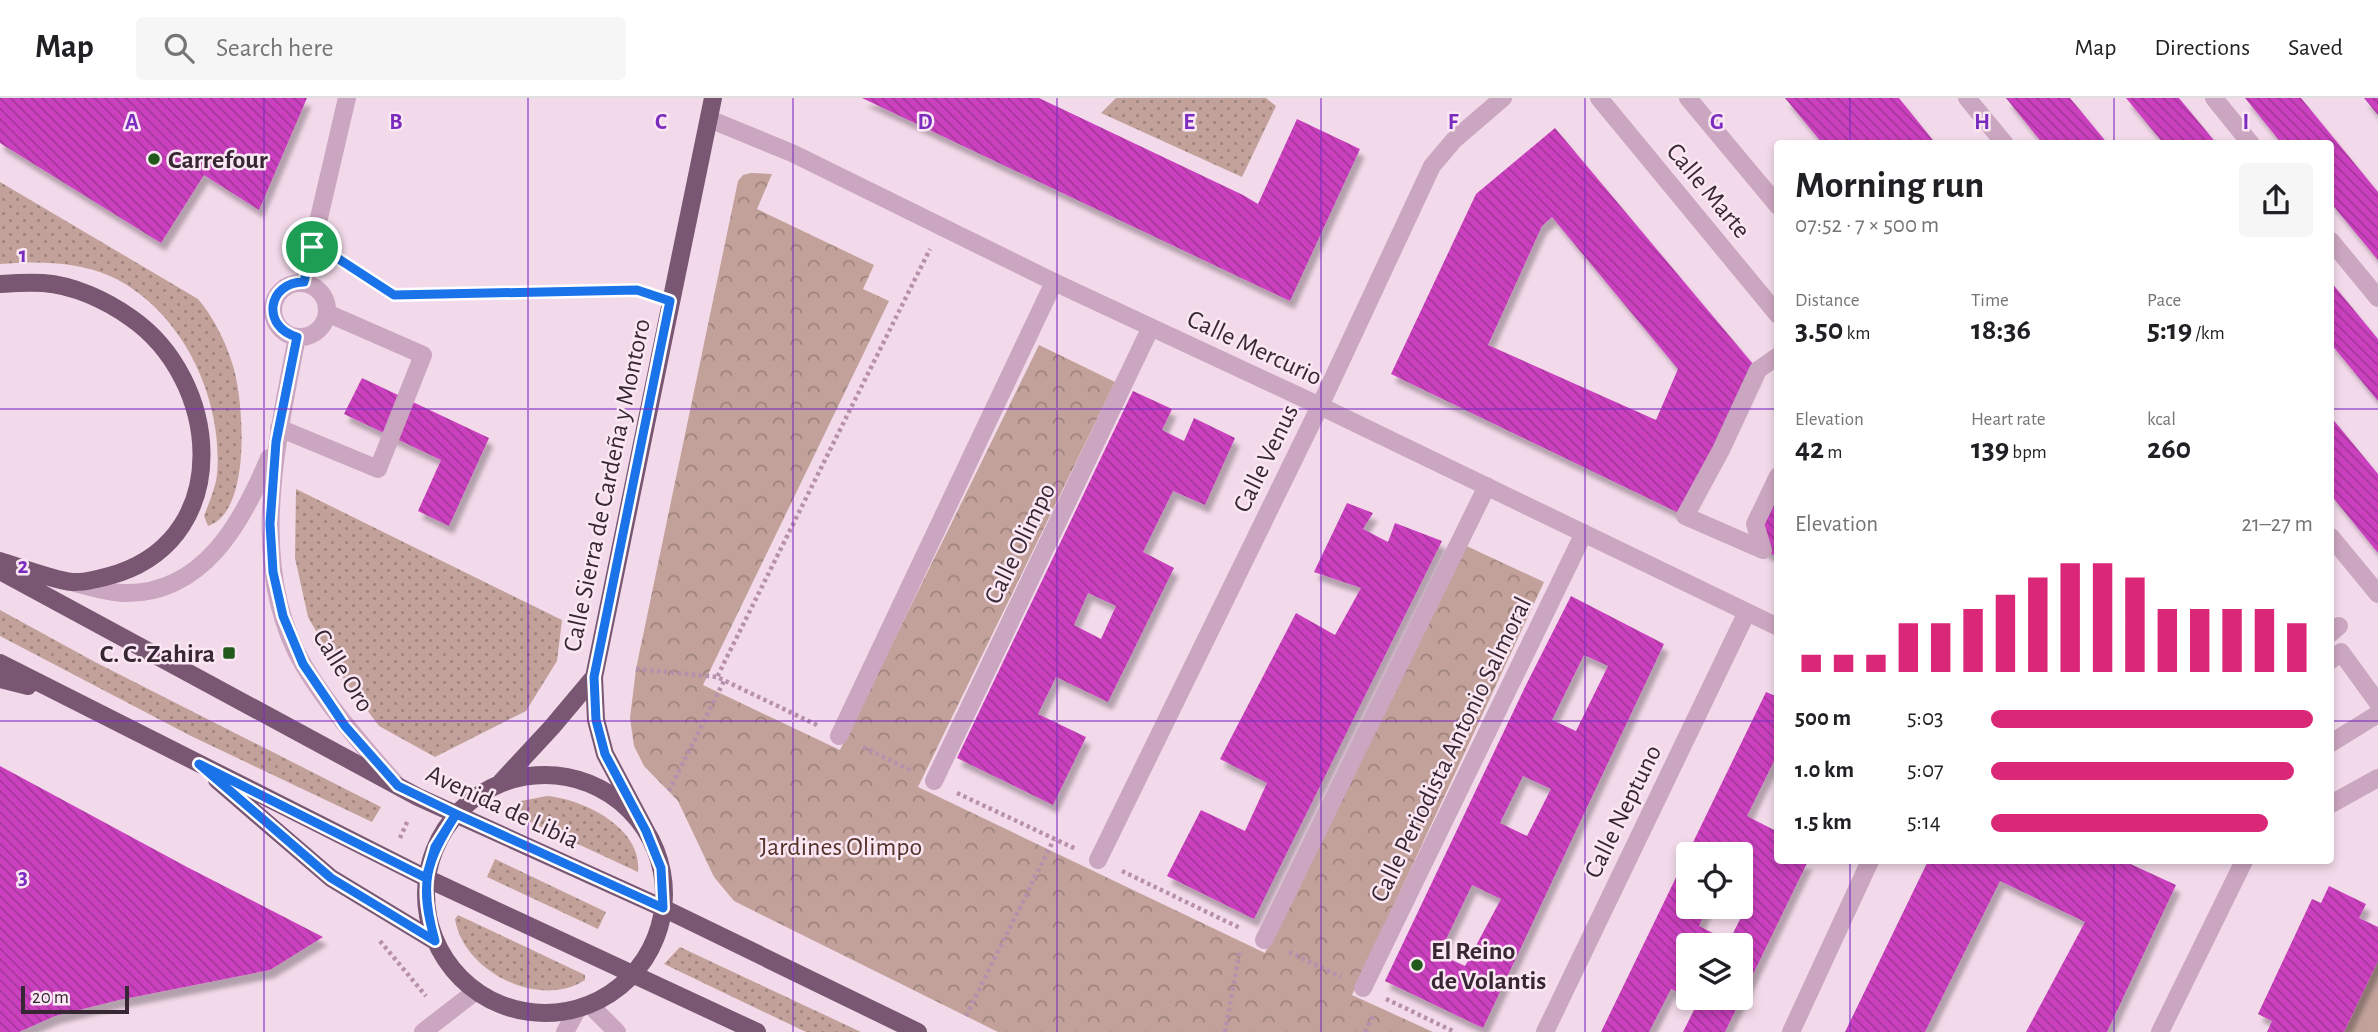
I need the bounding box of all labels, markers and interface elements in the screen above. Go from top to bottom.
search box [136,17,626,80]
icon: search [160,29,198,67]
text: Map [35,31,94,64]
text: Search here [216,35,334,61]
text: Map [2074,36,2116,60]
text: Directions [2154,36,2250,60]
text: Saved [2288,36,2343,60]
text: A [125,111,139,134]
text: B [389,111,403,134]
text: C [655,111,667,134]
text: D [917,111,933,134]
text: E [1183,111,1195,134]
text: F [1448,111,1459,134]
text: G [1710,111,1724,134]
text: H [1974,111,1990,134]
text: I [2243,111,2249,134]
street label: Calle Marte [1661,138,1755,243]
place label: Carrefour [168,147,268,173]
marker: Carrefour [146,151,162,167]
button: share [2239,163,2313,237]
text: Morning run [1795,167,1984,205]
text: 07:52 · 7 × 500 m [1795,214,1939,237]
pin [282,217,342,277]
icon: arrive [293,228,331,266]
text: 1 [19,244,27,267]
text: Distance [1795,291,1859,310]
text: Time [1971,291,2009,310]
text: Pace [2147,291,2181,310]
street label: Calle Mercurio [1183,305,1326,390]
text: 3.50 [1795,315,1843,345]
text: 18:36 [1971,315,2031,345]
text: 5:19 [2147,315,2192,345]
street label: Calle Sierra de Cardeña y Montoro [559,316,655,654]
text: km [1843,324,1870,343]
text: /km [2192,324,2225,343]
street label: Calle Venus [1229,400,1303,516]
text: Elevation [1795,410,1864,429]
text: Heart rate [1971,410,2046,429]
text: kcal [2147,410,2176,429]
text: 42 [1795,434,1824,464]
text: 139 [1971,434,2009,464]
text: 260 [2147,434,2191,464]
text: m [1824,443,1843,462]
text: bpm [2009,443,2047,462]
street label: Calle Olimpo [980,479,1060,608]
text: Elevation [1795,513,1878,536]
text: 21–27 m [2241,513,2313,536]
text: 2 [18,555,29,578]
street label: Calle Periodista Antonio Salmoral [1366,593,1536,906]
street label: Calle Oro [308,624,379,717]
place label: C. C. Zahira [100,641,215,667]
marker: C. C. Zahira [221,645,237,661]
text: 500 m [1795,707,1851,730]
text: 5:03 [1907,707,1944,730]
street label: Calle Neptuno [1580,741,1666,882]
text: 1.0 km [1795,759,1854,782]
text: 5:07 [1907,759,1944,782]
street label: Avenida de Libia [422,760,583,854]
text: 1.5 km [1795,811,1852,834]
text: 5:14 [1907,811,1941,834]
park label: Jardines Olimpo [760,834,922,860]
map controls [1676,842,1753,1010]
button: locate [1676,842,1753,919]
text: 3 [18,866,28,889]
button: layers [1676,933,1753,1010]
place label: El Reino de Volantis [1431,938,1546,994]
marker: El Reino de Volantis [1409,957,1425,973]
scale bar [21,983,130,1015]
text: 20 m [32,988,69,1007]

